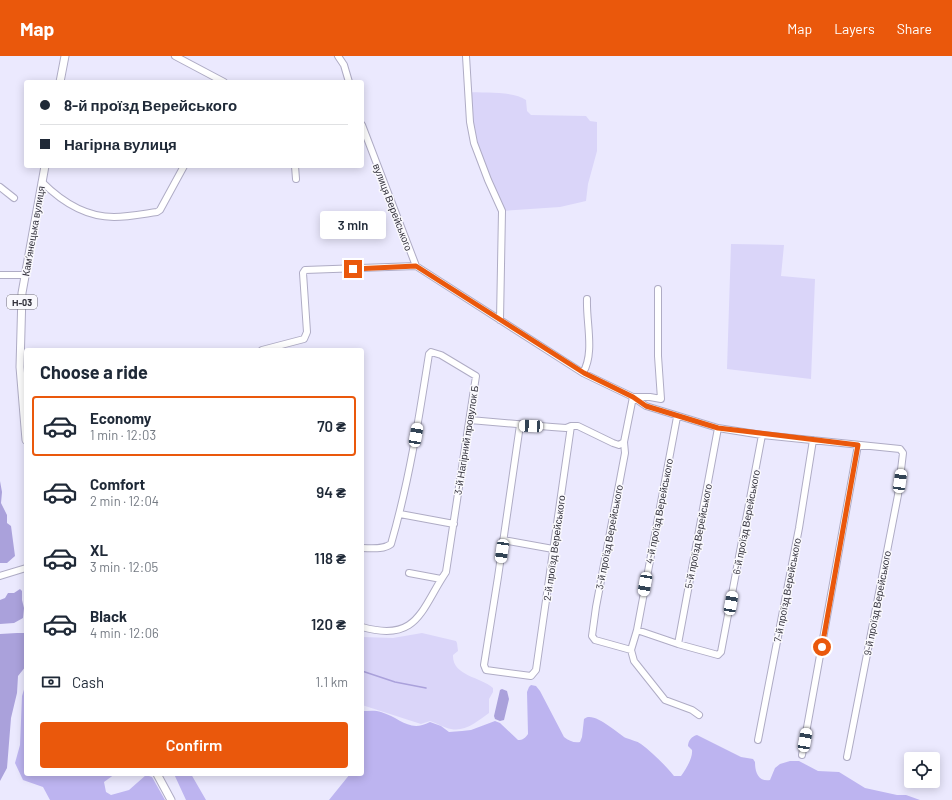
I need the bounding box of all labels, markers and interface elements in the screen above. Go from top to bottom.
text: Map [20,17,54,40]
text: Map [787,20,812,37]
text: Layers [834,20,875,37]
text: Share [897,20,932,37]
text: 8-й проїзд Верейського [64,96,237,114]
text: Нагірна вулиця [64,135,177,153]
street label: вулиця Верейського [371,162,415,253]
street label: Камʼянецька вулиця [19,185,47,277]
callout: 3 min [320,211,386,239]
text: 3 min [338,217,368,233]
route end [344,260,362,278]
road number: Н-03 [7,295,37,309]
text: Choose a ride [40,361,148,383]
street label: 3-й Нагірний провулок Б [451,384,481,495]
icon: car [42,408,78,444]
text: Economy [90,409,151,427]
text: 70 ₴ [317,417,346,435]
car [519,419,543,433]
car [408,422,424,448]
text: 1 min · 12:03 [90,427,156,443]
street label: 4-й проїзд Верейського [643,457,675,565]
street label: 6-й проїзд Верейського [730,468,762,575]
car [892,468,908,494]
icon: car [42,474,78,510]
text: Comfort [90,475,145,493]
street label: 5-й проїзд Верейського [682,482,714,589]
text: 94 ₴ [316,483,346,501]
street label: 3-й проїзд Верейського [593,483,625,590]
text: 2 min · 12:04 [90,493,159,509]
street label: 2-й проїзд Верейського [541,494,567,602]
street label: 7-й проїзд Верейського [771,536,803,643]
car [494,538,510,564]
icon: car [42,540,78,576]
text: XL [90,541,108,559]
text: 118 ₴ [314,549,346,567]
street label: 9-й проїзд Верейського [861,549,893,656]
text: 3 min · 12:05 [90,559,158,575]
car [637,571,653,597]
car [723,590,739,616]
icon: car [42,606,78,642]
text: Black [90,607,127,625]
text: 120 ₴ [311,615,346,633]
text: 4 min · 12:06 [90,625,159,641]
route start [813,638,831,656]
icon: cash [40,671,62,693]
text: Cash [72,673,104,691]
text: 1.1 km [315,674,348,690]
button: Confirm [40,722,348,768]
car [797,727,813,753]
map controls [904,752,940,788]
button: locate [904,752,940,788]

